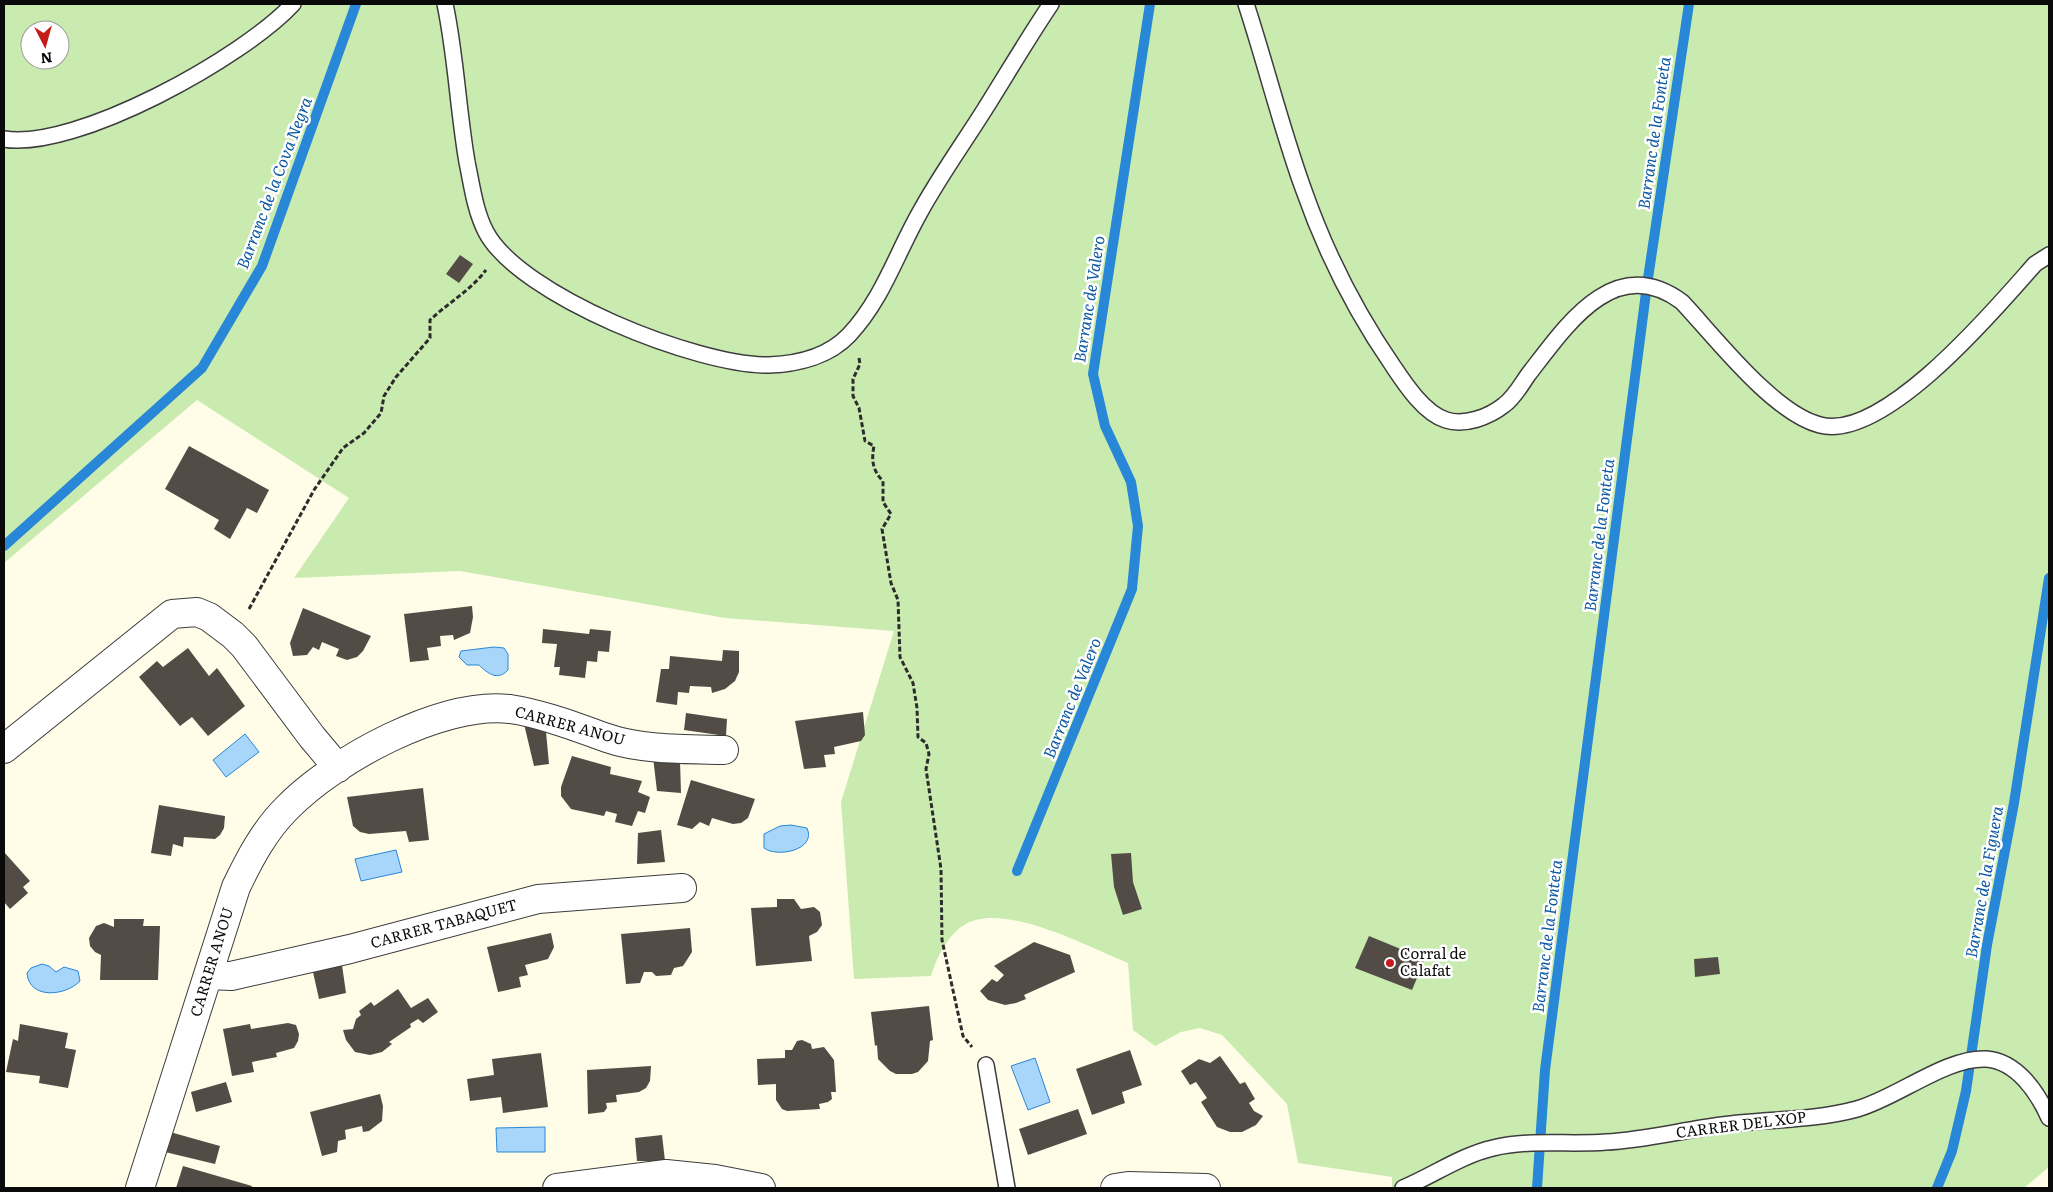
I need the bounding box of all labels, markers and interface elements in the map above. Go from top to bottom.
north arrow [20,20,70,70]
text: N [39,48,53,70]
water label: Barranc de la Fonteta [1630,54,1676,211]
water label: Barranc de la Cova Negra [229,92,317,272]
water label: Barranc de Valero [1066,234,1110,364]
water label: Barranc de la Fonteta [1577,456,1619,613]
water label: Barranc de Valero [1036,634,1106,762]
street label: CARRER ANOU [513,699,628,750]
water label: Barranc de la Figuera [1958,803,2008,960]
water label: Barranc de la Fonteta [1525,857,1567,1014]
street label: CARRER TABAQUET [368,892,520,953]
street label: CARRER ANOU [183,904,238,1019]
place label: Corral de Calafat [1400,941,1466,981]
marker: Corral de Calafat [1384,957,1396,969]
street label: CARRER DEL XOP [1675,1104,1807,1143]

